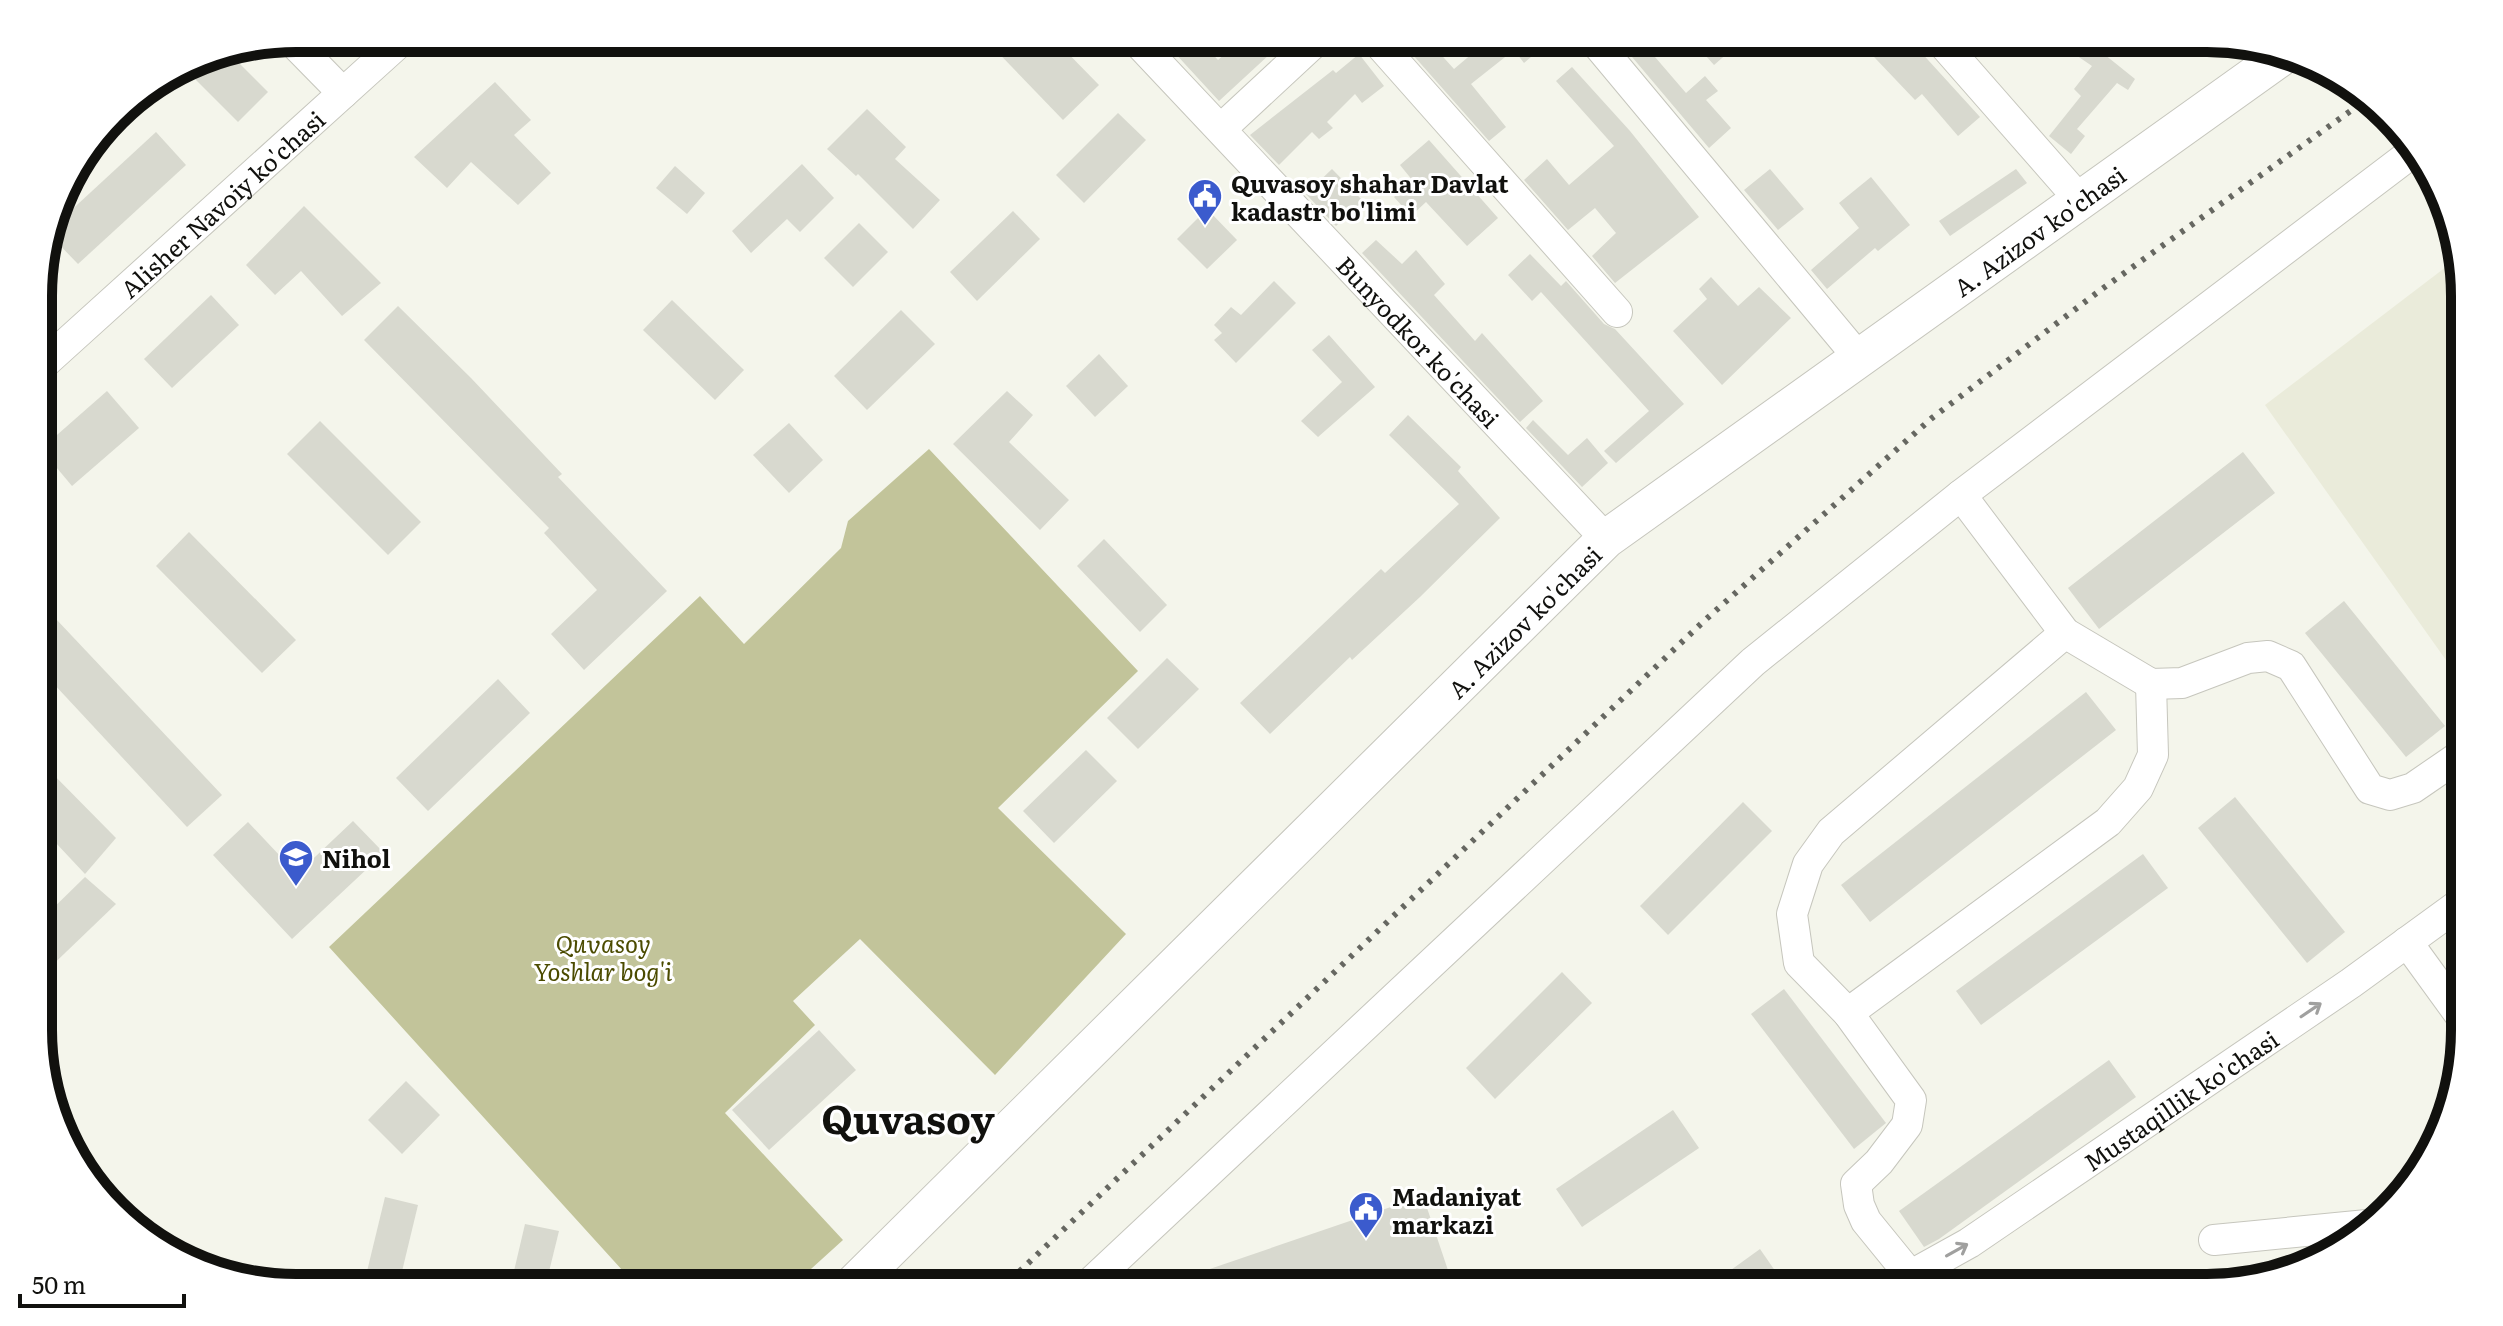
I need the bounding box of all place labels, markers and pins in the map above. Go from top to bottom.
place label: Quvasoy shahar Davlat kadastr bo'limi [1231,165,1509,228]
public building icon: Quvasoy shahar Davlat kadastr bo'limi [1186,177,1224,227]
school or university icon: Nihol [277,838,315,888]
place label: Nihol [322,840,391,875]
place label: Madaniyat markazi [1392,1178,1522,1241]
public building icon: Madaniyat markazi [1347,1190,1385,1240]

